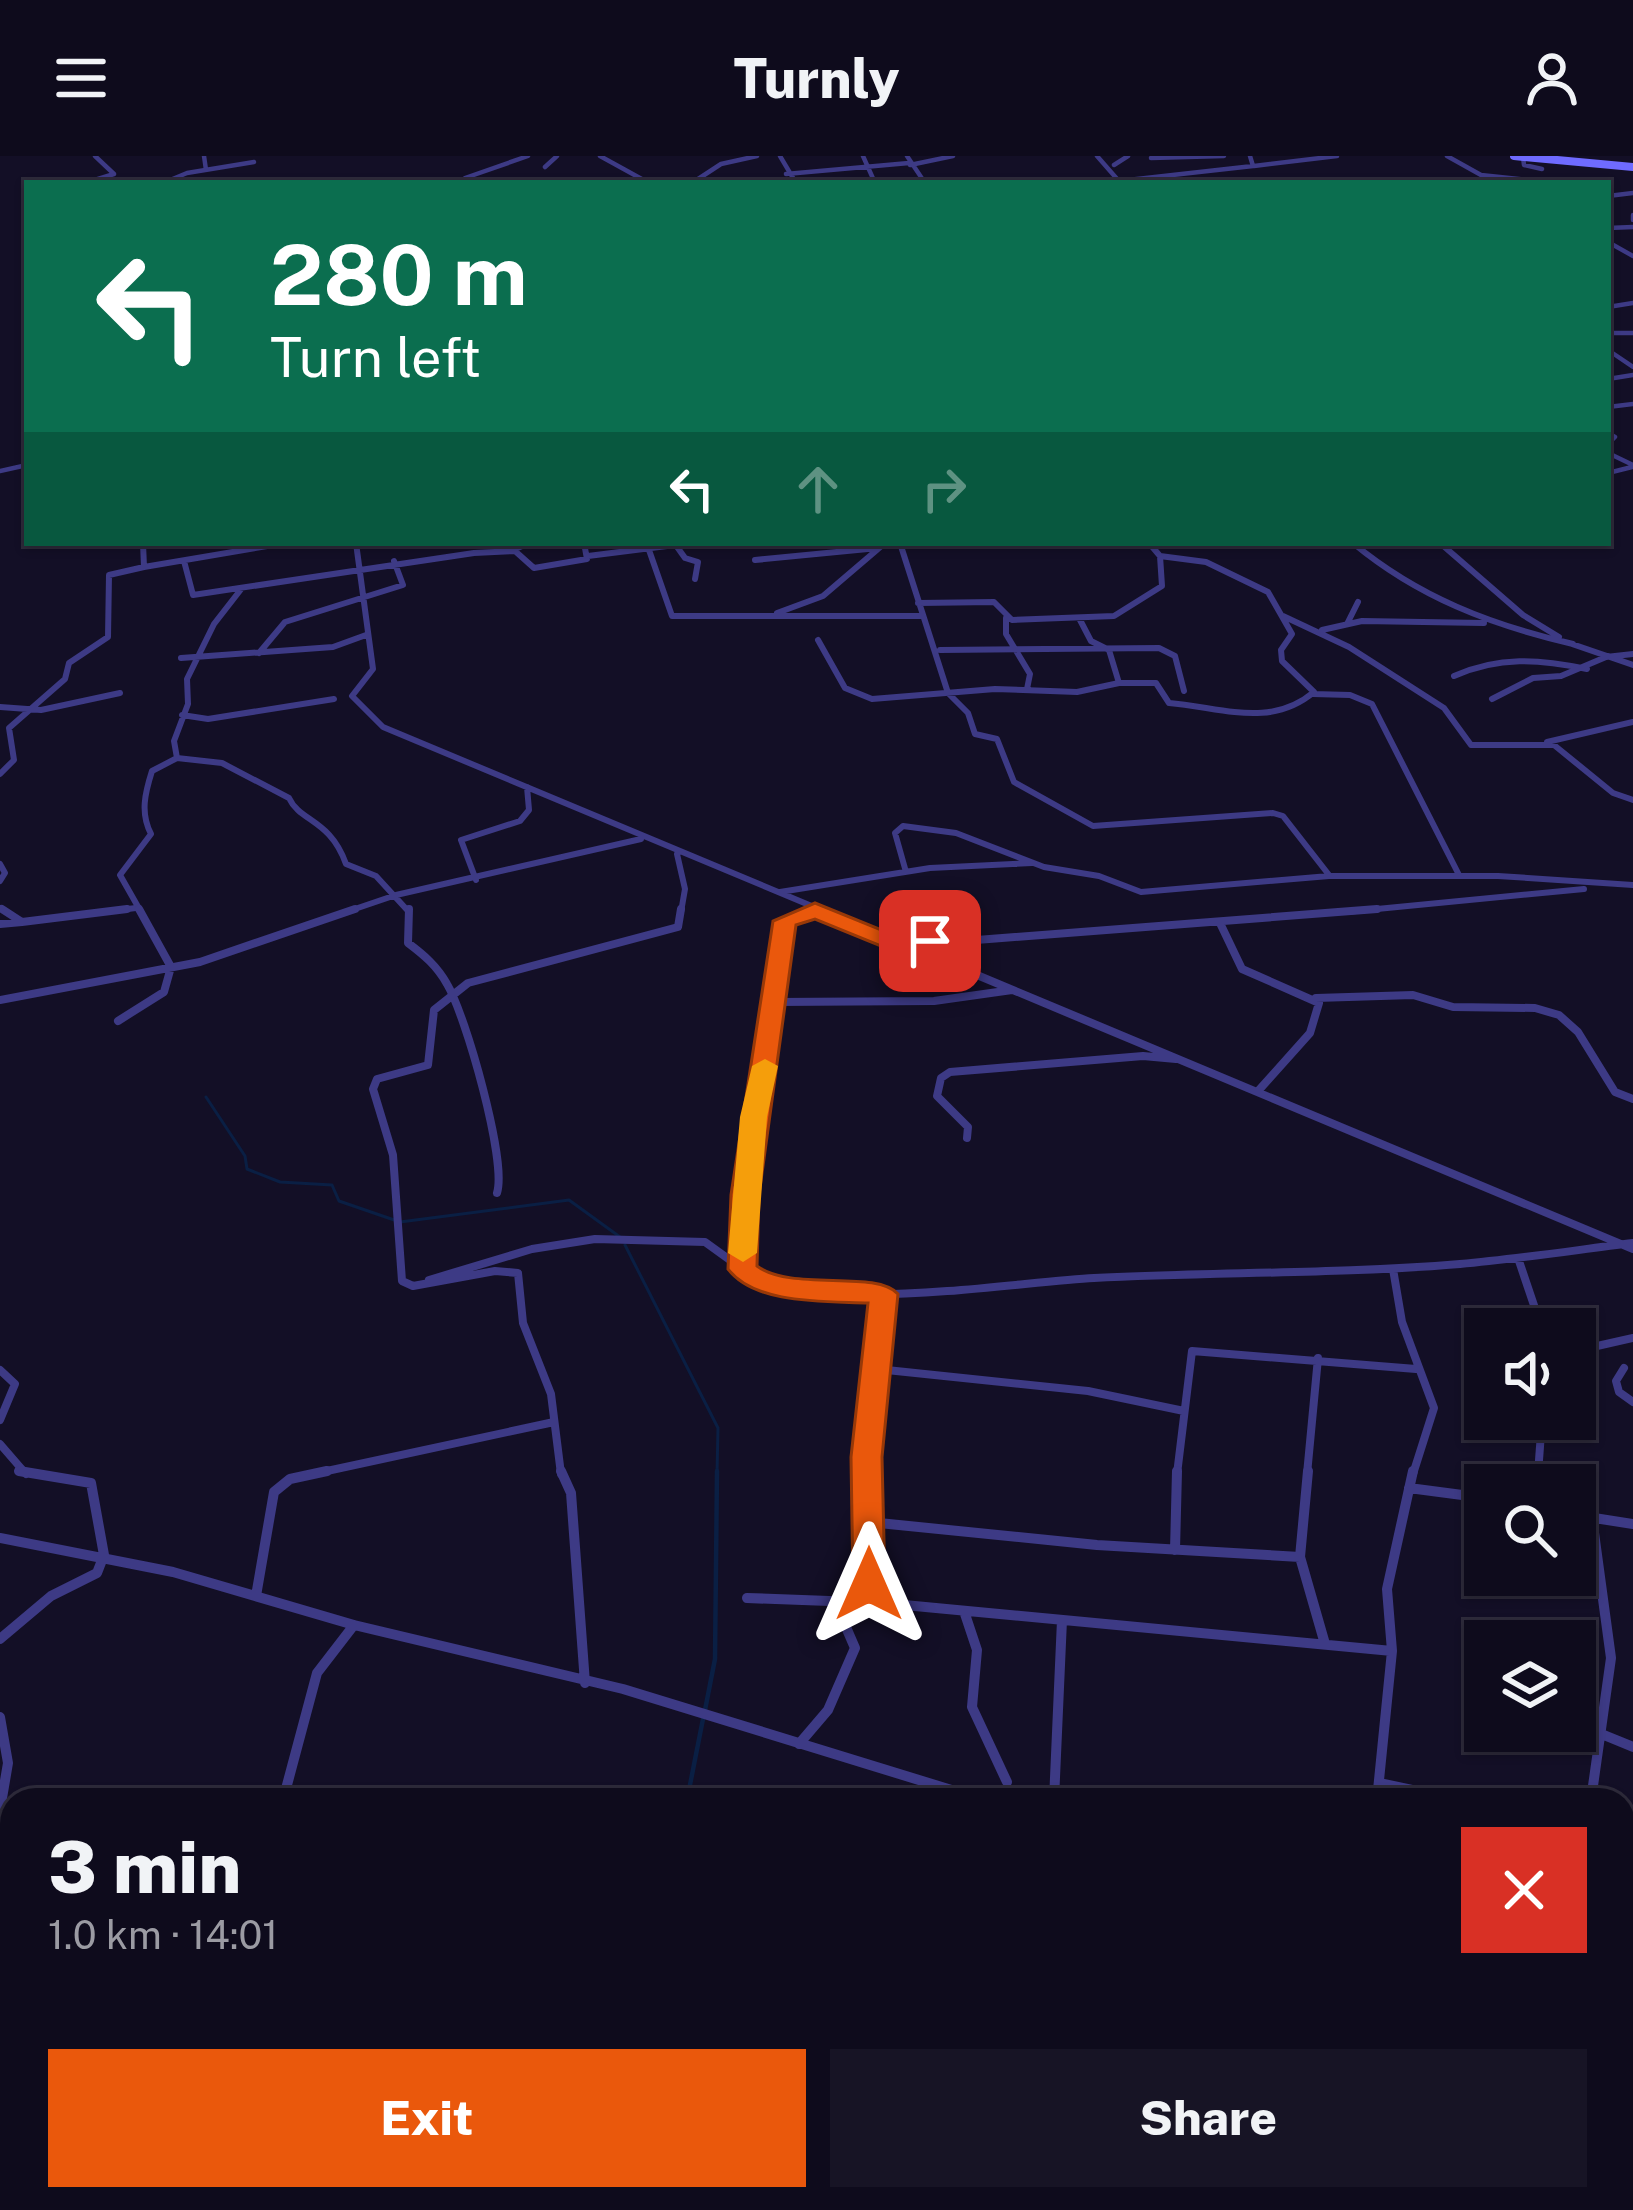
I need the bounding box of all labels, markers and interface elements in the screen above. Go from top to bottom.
icon: menu [48,45,114,111]
icon: person [1519,45,1585,111]
text: Turnly [733,47,900,110]
text: 280 m [270,225,528,324]
icon: left [72,228,228,384]
text: Turn left [270,326,481,389]
icon: left [659,456,725,522]
icon: ahead [785,456,851,522]
icon: right [911,456,977,522]
pin [879,890,981,992]
icon: arrive [897,908,963,974]
map controls [1464,1308,1596,1752]
button: sound [1464,1308,1596,1440]
button: search [1464,1464,1596,1596]
position arrow [806,1521,932,1647]
button: layers [1464,1620,1596,1752]
text: 3 min [48,1825,241,1909]
button: close [1461,1827,1587,1953]
text: 1.0 km · 14:01 [48,1912,278,1958]
button: Exit [48,2049,806,2187]
button: Share [830,2049,1587,2187]

